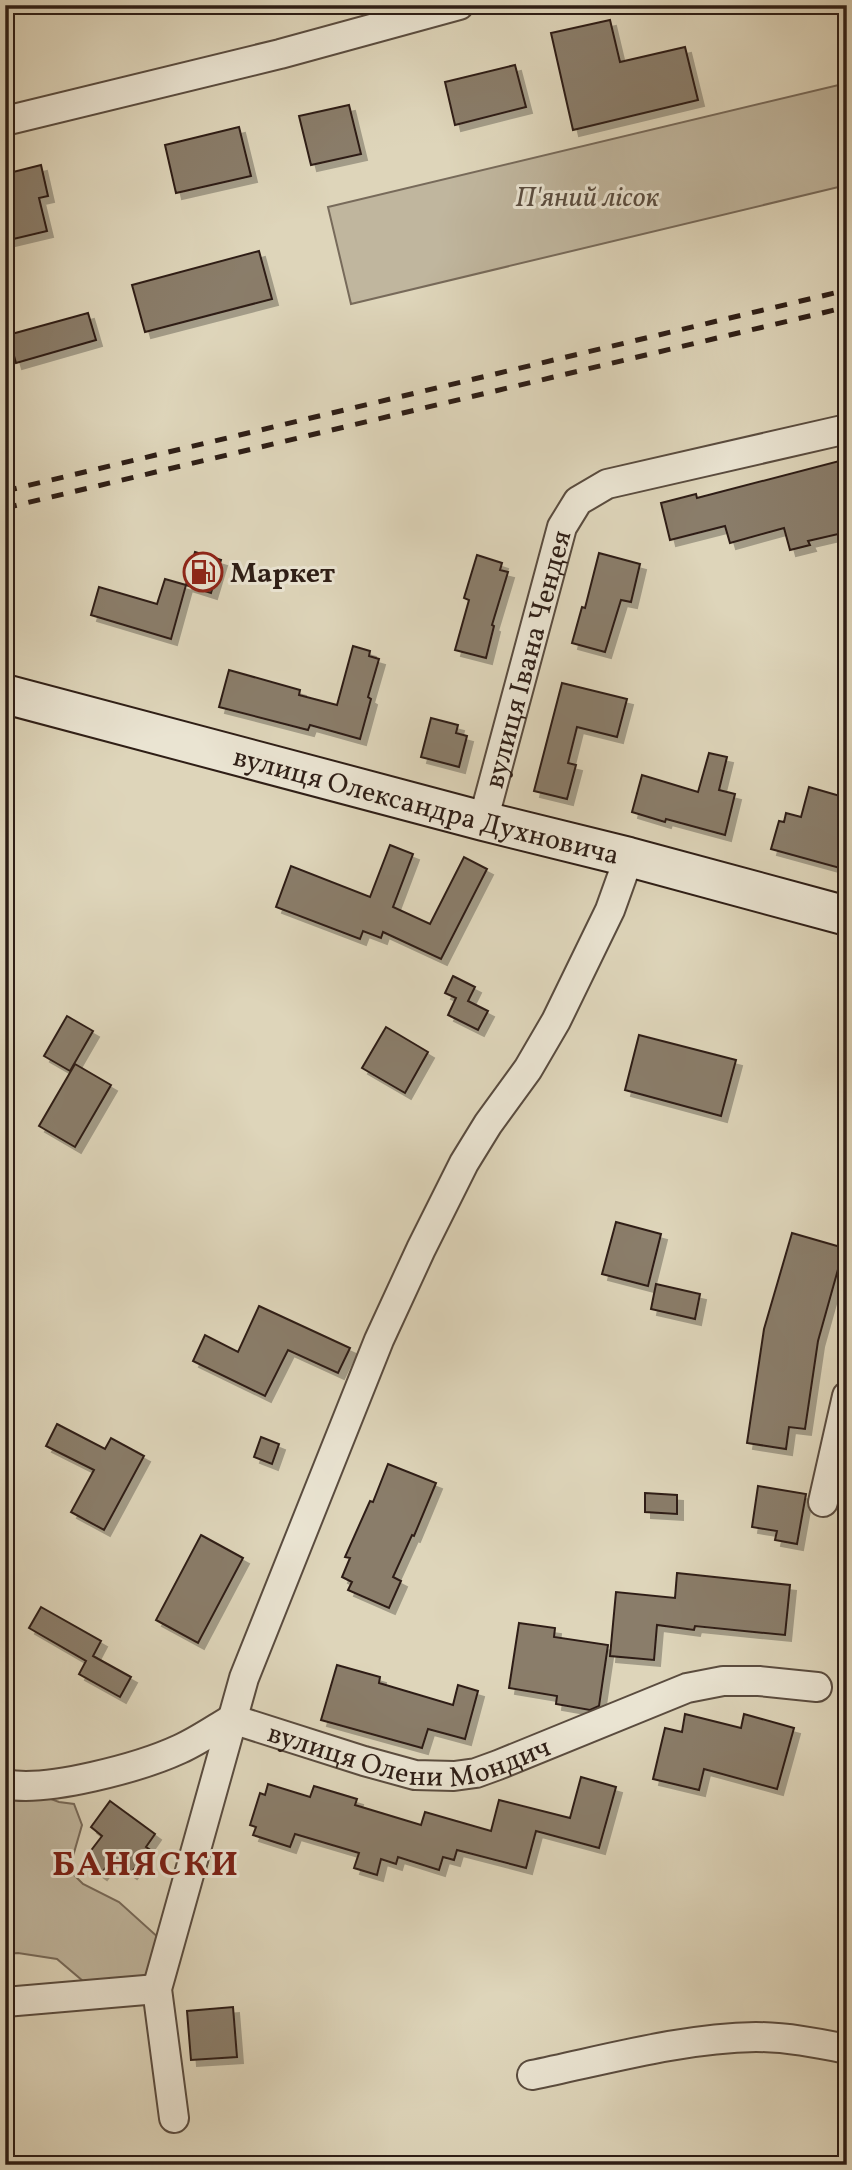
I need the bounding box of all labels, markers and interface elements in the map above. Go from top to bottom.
park label: П'яний лісок [515,179,659,218]
street label: вулиця Івана Чендея [476,526,582,793]
fuel station icon: Маркет [182,551,224,593]
place label: Маркет [230,555,336,594]
street label: вулиця Олександра Духновича [229,739,623,876]
street label: вулиця Олени Мондич [263,1711,555,1755]
text: вулиця Олени Мондич [262,1715,557,1799]
district label: БАНЯСКИ [52,1842,240,1890]

